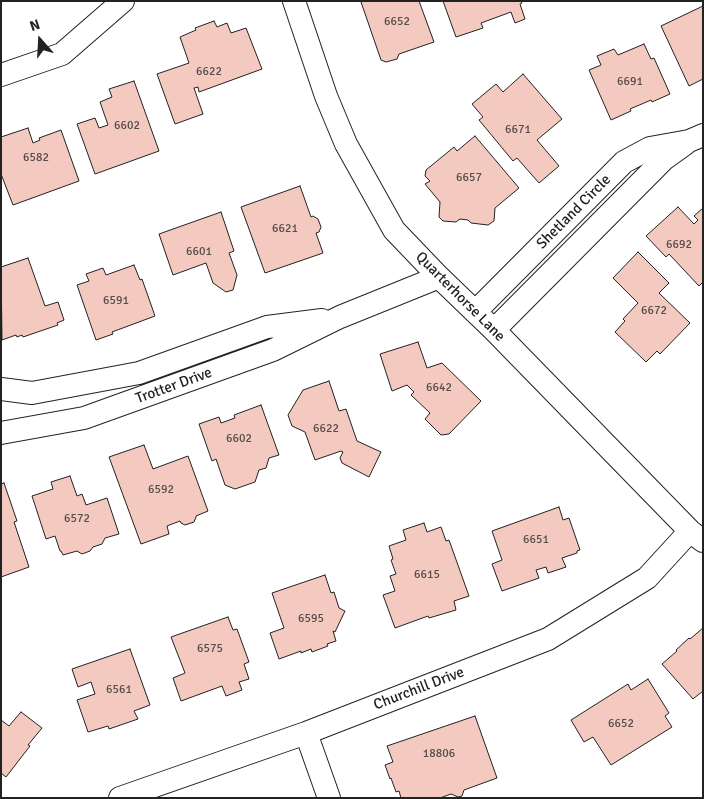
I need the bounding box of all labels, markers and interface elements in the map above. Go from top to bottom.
north arrow [15,15,65,65]
house number: 6652 [384,15,410,29]
text: N [28,16,42,35]
house number: 6622 [196,65,222,79]
house number: 6691 [617,75,643,89]
house number: 6602 [114,119,140,133]
house number: 6671 [505,123,531,137]
house number: 6582 [23,151,49,165]
house number: 6657 [456,171,482,185]
street label: Shetland Circle [533,171,615,253]
house number: 6621 [272,222,298,236]
house number: 6692 [666,238,692,252]
house number: 6601 [186,245,212,259]
street label: Quarterhorse Lane [411,248,509,346]
house number: 6591 [103,294,129,308]
house number: 6672 [641,304,667,318]
street label: Trotter Drive [133,364,215,408]
house number: 6642 [426,381,452,395]
house number: 6622 [313,422,339,436]
house number: 6602 [226,432,252,446]
house number: 6592 [148,483,174,497]
house number: 6572 [64,512,90,526]
house number: 6651 [523,533,549,547]
house number: 6615 [414,568,440,582]
house number: 6595 [298,612,324,626]
house number: 6575 [197,642,223,656]
street label: Churchill Drive [371,663,467,715]
house number: 6561 [106,683,132,697]
house number: 6652 [608,717,634,731]
house number: 18806 [423,747,455,761]

